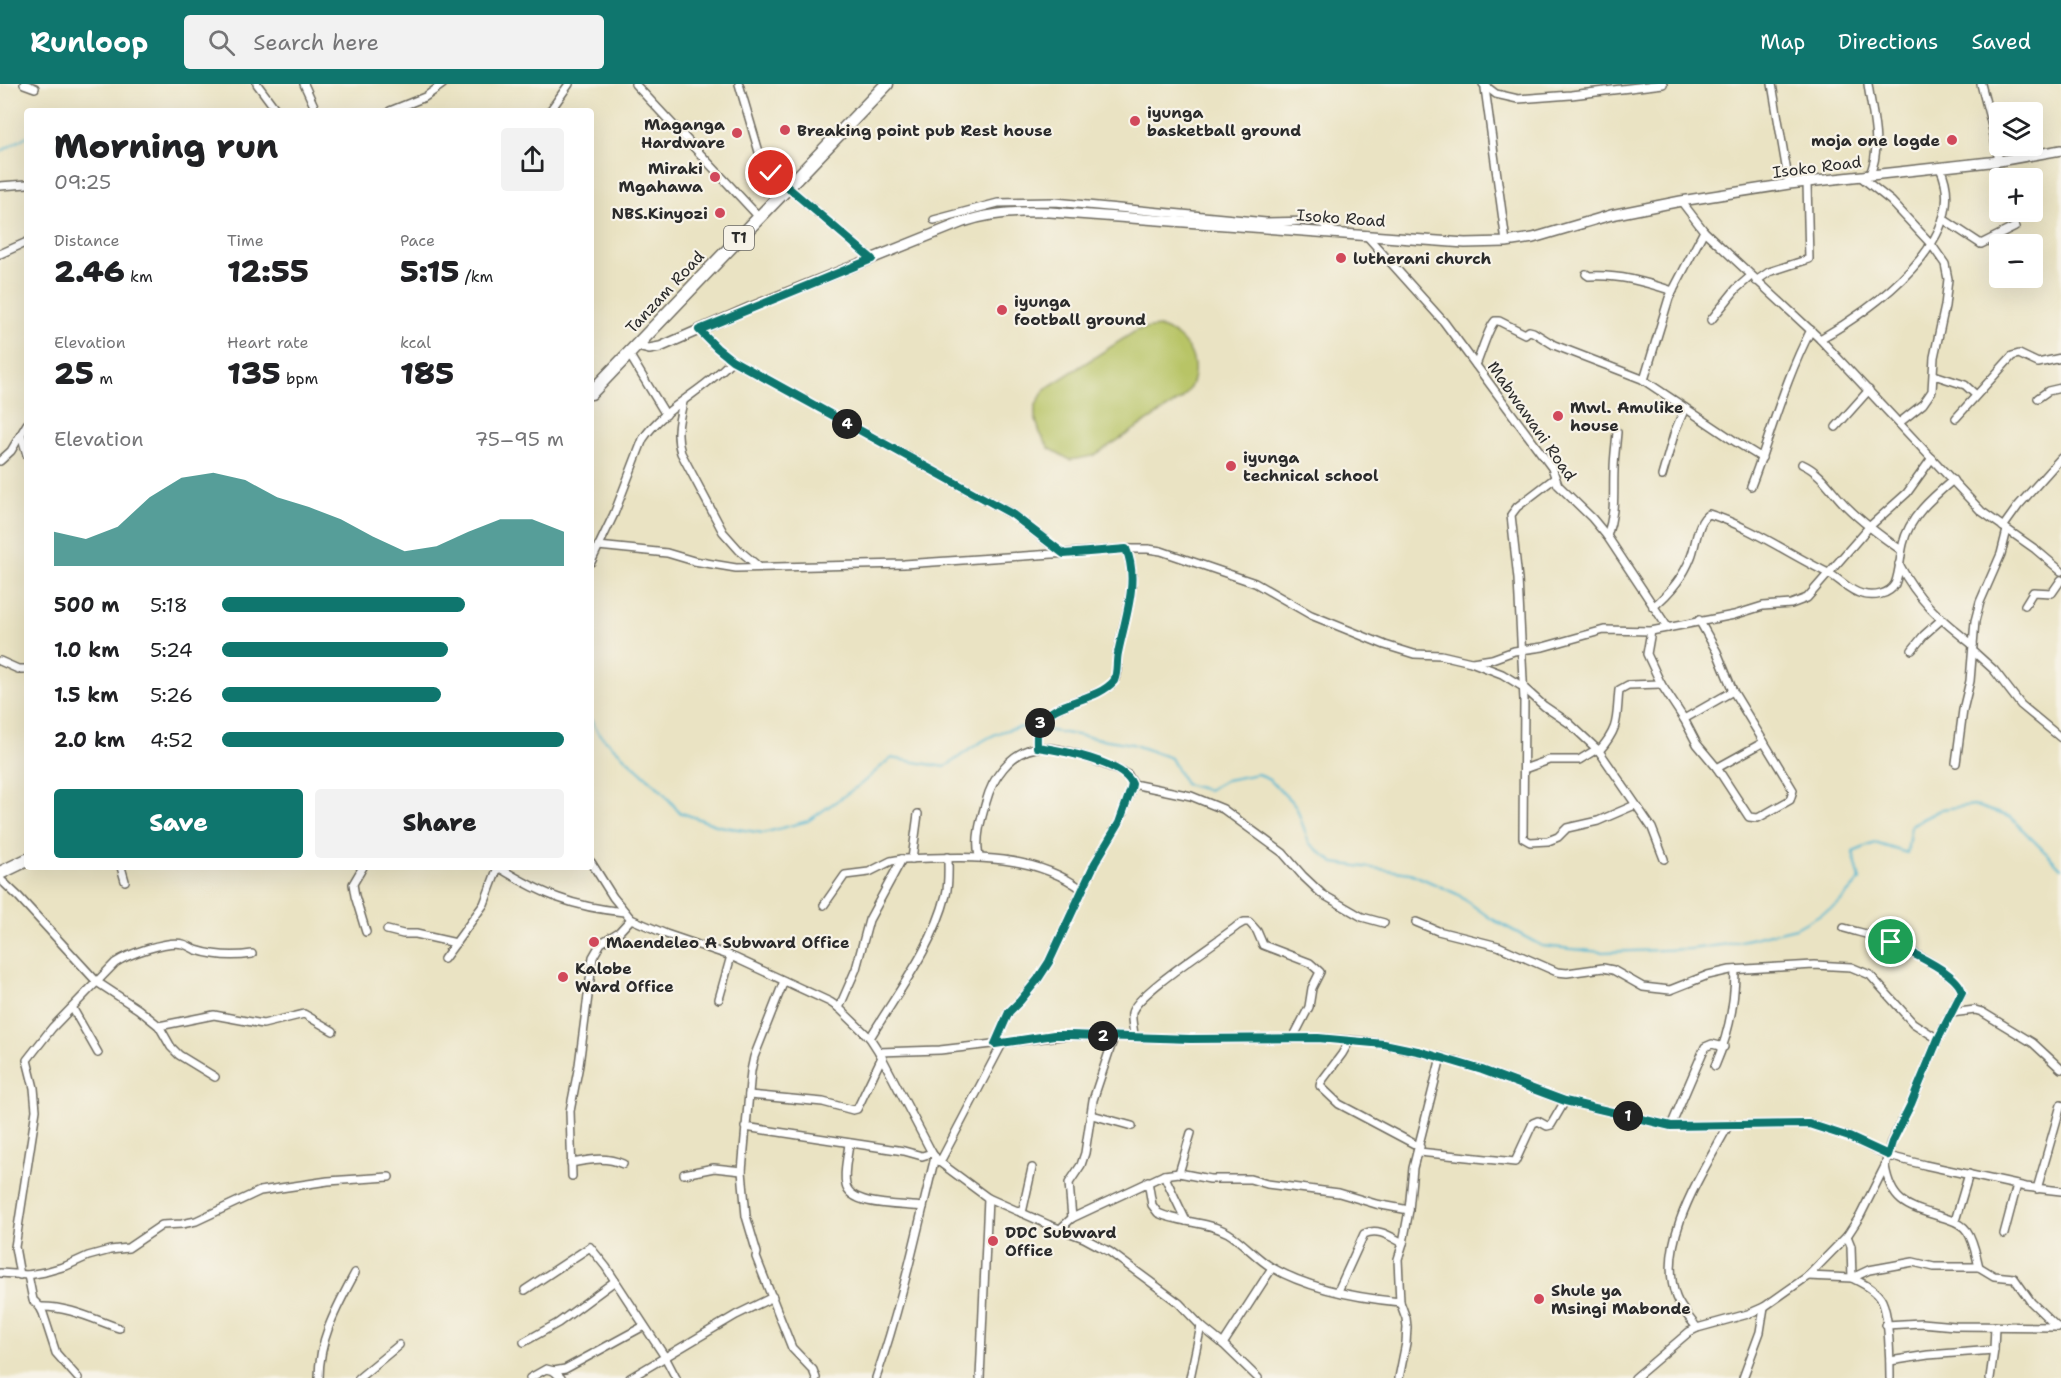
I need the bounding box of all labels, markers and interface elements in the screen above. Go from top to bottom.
search box [184,15,604,69]
text: Runloop [30,23,148,61]
icon: search [205,26,238,59]
text: Search here [253,28,379,57]
text: Map [1760,28,1805,56]
text: Directions [1838,28,1938,56]
text: Saved [1971,28,2031,56]
place label: iyunga basketball ground [1147,102,1301,141]
map controls [1989,102,2043,288]
button: layers [1989,102,2043,156]
place label: Maganga Hardware [641,114,725,153]
marker: iyunga basketball ground [1128,114,1142,128]
place label: Breaking point pub Rest house [797,120,1053,141]
marker: Breaking point pub Rest house [778,123,792,137]
text: Morning run [54,124,278,169]
marker: Maganga Hardware [730,126,744,140]
button: share [501,128,564,191]
place label: moja one logde [1811,130,1940,151]
marker: moja one logde [1945,133,1959,147]
pin [745,147,796,198]
street label: Isoko Road [1771,151,1863,183]
icon: check [754,156,787,189]
place label: Miraki Mgahawa [619,158,703,197]
button: + [1989,168,2043,222]
text: 09:25 [54,169,111,195]
marker: Miraki Mgahawa [708,170,722,184]
place label: NBS.Kinyozi [612,203,708,224]
street label: Isoko Road [1296,204,1386,232]
marker: NBS.Kinyozi [713,206,727,220]
road number: T1 [724,226,754,250]
text: Distance [54,230,120,251]
text: Time [227,230,264,251]
text: Pace [400,230,435,251]
button: − [1989,234,2043,288]
street label: Tanzam Road [621,246,709,338]
place label: lutherani church [1353,248,1492,269]
text: 2.46 [54,251,125,292]
text: 12:55 [227,251,309,292]
text: 5:15 [400,251,459,292]
marker: lutherani church [1334,251,1348,265]
text: km [125,266,153,287]
text: /km [459,266,493,287]
place label: iyunga football ground [1014,291,1146,330]
marker: iyunga football ground [995,303,1009,317]
text: Elevation [54,332,126,353]
text: Heart rate [227,332,309,353]
text: kcal [400,332,431,353]
text: 25 [54,353,94,394]
text: 135 [227,353,281,394]
text: 185 [400,353,454,394]
street label: Mabwawani Road [1483,357,1581,485]
text: m [94,368,113,389]
text: bpm [281,368,318,389]
place label: Mwl. Amulike house [1570,397,1684,436]
pin: 4 [832,409,862,439]
marker: Mwl. Amulike house [1551,409,1565,423]
text: 4 [841,413,853,434]
text: Elevation [54,426,144,452]
text: 75–95 m [474,426,564,452]
place label: iyunga technical school [1243,447,1379,486]
marker: iyunga technical school [1224,459,1238,473]
text: 500 m [54,592,120,618]
text: 5:18 [150,592,188,618]
text: 1.0 km [54,637,119,663]
text: 5:24 [150,637,193,663]
text: 1.5 km [54,682,118,708]
text: 5:26 [150,682,193,708]
pin: 3 [1025,708,1055,738]
text: 3 [1034,712,1046,733]
text: 2.0 km [54,727,125,753]
text: 4:52 [150,727,193,753]
button: Save [54,789,303,858]
button: Share [315,789,564,858]
pin [1865,916,1916,967]
icon: arrive [1874,925,1907,958]
place label: Maendeleo A Subward Office [606,932,850,953]
marker: Maendeleo A Subward Office [587,935,601,949]
place label: Kalobe Ward Office [575,958,674,997]
marker: Kalobe Ward Office [556,970,570,984]
pin: 2 [1088,1021,1118,1051]
text: 2 [1097,1025,1109,1046]
pin: 1 [1613,1101,1643,1131]
text: 1 [1624,1105,1632,1126]
place label: DDC Subward Office [1005,1222,1116,1261]
marker: DDC Subward Office [986,1234,1000,1248]
place label: Shule ya Msingi Mabonde [1551,1280,1691,1319]
marker: Shule ya Msingi Mabonde [1532,1292,1546,1306]

